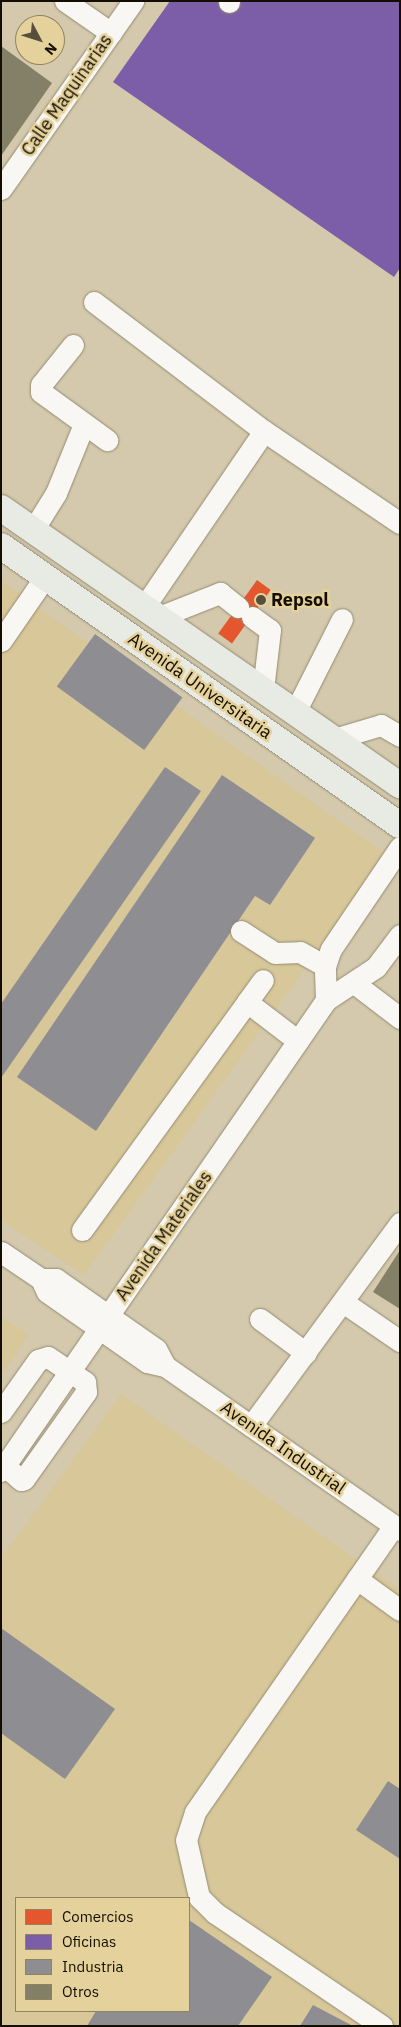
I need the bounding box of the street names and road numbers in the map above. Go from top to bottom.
street label: Calle Maquinarias [17,30,117,160]
street label: Avenida Universitaria [124,628,276,744]
street label: Avenida Materiales [111,1167,217,1305]
street label: Avenida Industrial [216,1397,350,1499]

